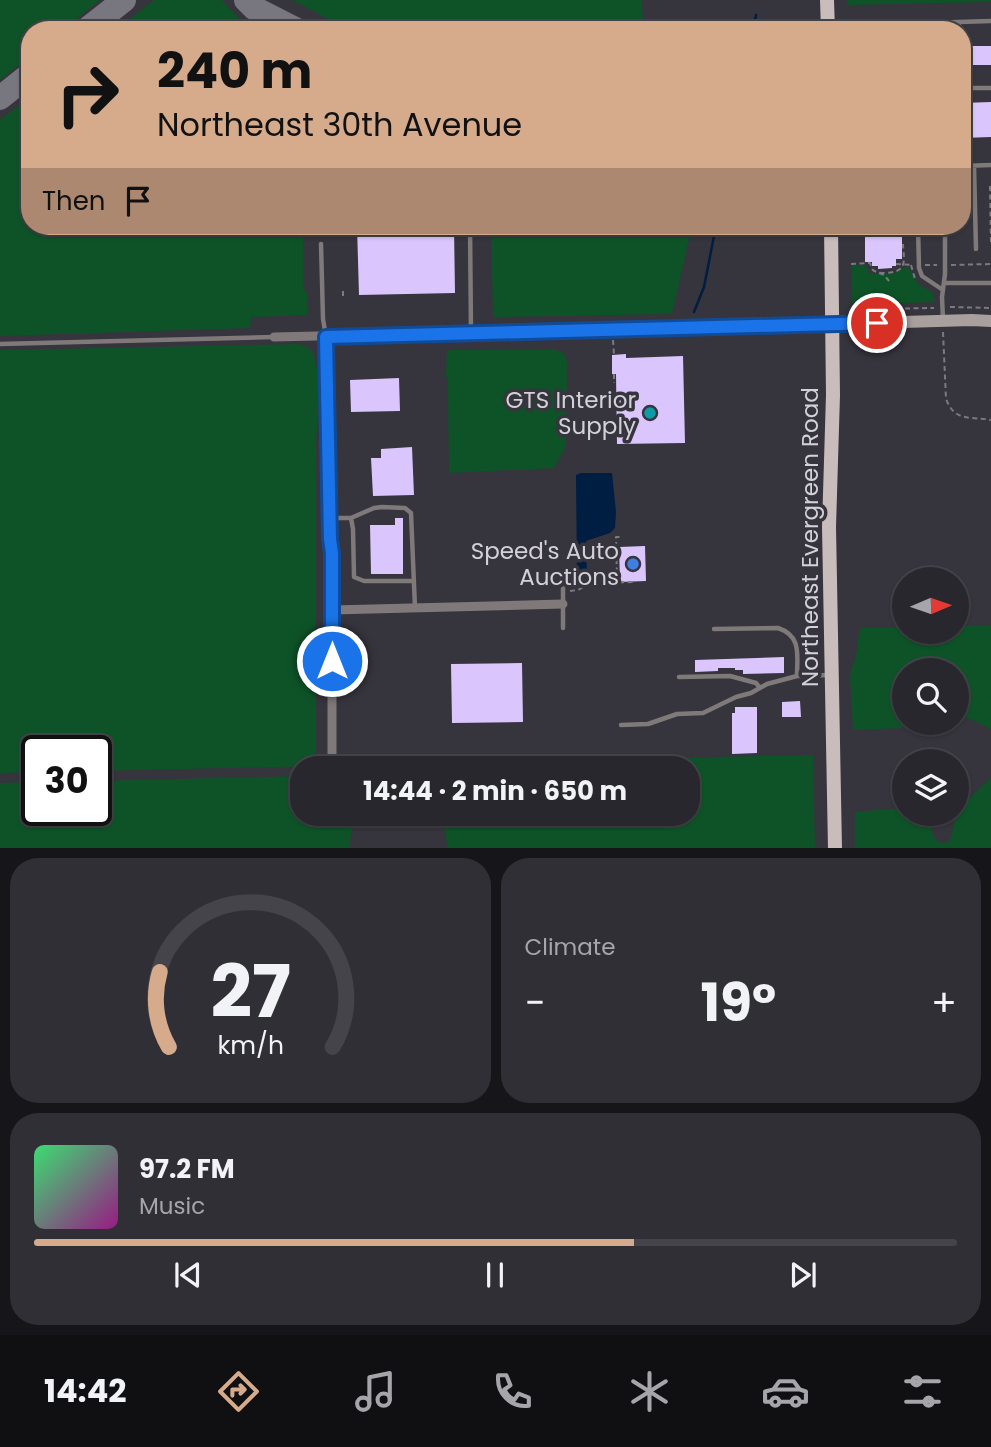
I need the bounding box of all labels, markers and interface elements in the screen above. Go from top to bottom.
text: 240 m [157,37,312,105]
icon: right [42,49,133,140]
text: Northeast 30th Avenue [157,102,522,147]
icon: arrive [119,182,157,220]
text: Then [42,183,105,219]
pin [847,293,907,353]
icon: arrive [858,304,896,342]
place label: GTS Interior Supply [505,384,636,442]
street label: Northeast Evergreen Road [794,387,826,687]
marker: GTS Interior Supply [642,405,658,421]
place label: Speed's Auto Auctions [471,535,619,593]
marker: Speed's Auto Auctions [625,556,641,572]
north arrow [892,567,970,644]
map controls [892,567,969,826]
position arrow [295,624,369,698]
button: search [892,658,969,735]
speed limit sign: 30 [21,735,112,826]
button: layers [892,749,969,826]
text: 14:44 · 2 min · 650 m [363,773,627,809]
text: Climate [525,931,615,963]
text: 27 [210,941,291,1042]
text: 19° [700,966,776,1039]
text: − [525,976,545,1029]
text: + [931,976,957,1029]
text: km/h [217,1027,284,1062]
text: 97.2 FM [139,1151,235,1187]
text: Music [139,1190,205,1222]
icon: previous [169,1256,207,1294]
icon: pause [476,1256,514,1294]
icon: next [784,1256,822,1294]
icon: directions [214,1367,263,1416]
icon: music [351,1367,400,1416]
icon: phone [488,1367,537,1416]
icon: climate [625,1367,674,1416]
icon: car [761,1367,810,1416]
icon: filters [898,1367,947,1416]
text: 14:42 [44,1368,127,1413]

